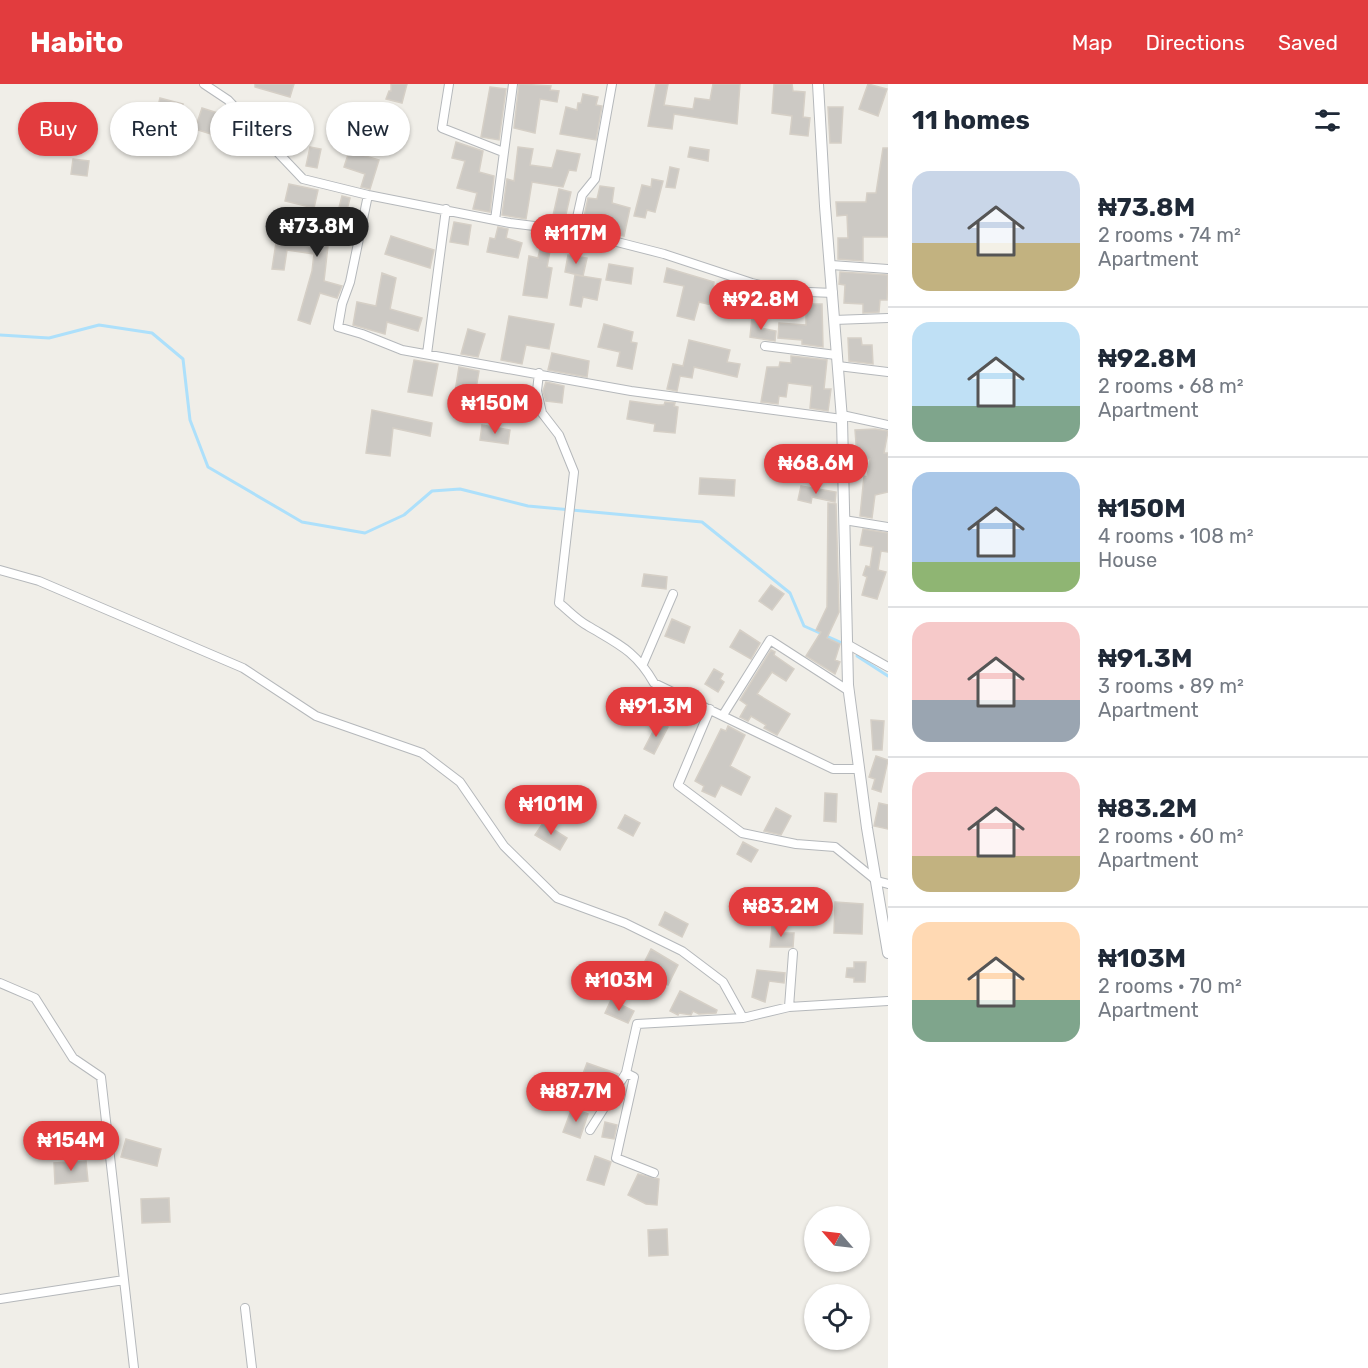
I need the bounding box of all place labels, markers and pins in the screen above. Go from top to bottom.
pin: ₦73.8M [268,207,366,258]
pin: ₦117M [534,214,618,265]
pin: ₦92.8M [712,280,810,331]
pin: ₦150M [453,384,537,435]
pin: ₦68.6M [767,444,865,495]
pin: ₦91.3M [607,687,705,738]
pin: ₦101M [509,785,593,836]
pin: ₦83.2M [732,887,830,938]
pin: ₦103M [577,961,661,1012]
pin: ₦87.7M [527,1072,625,1123]
pin: ₦154M [29,1121,113,1172]

